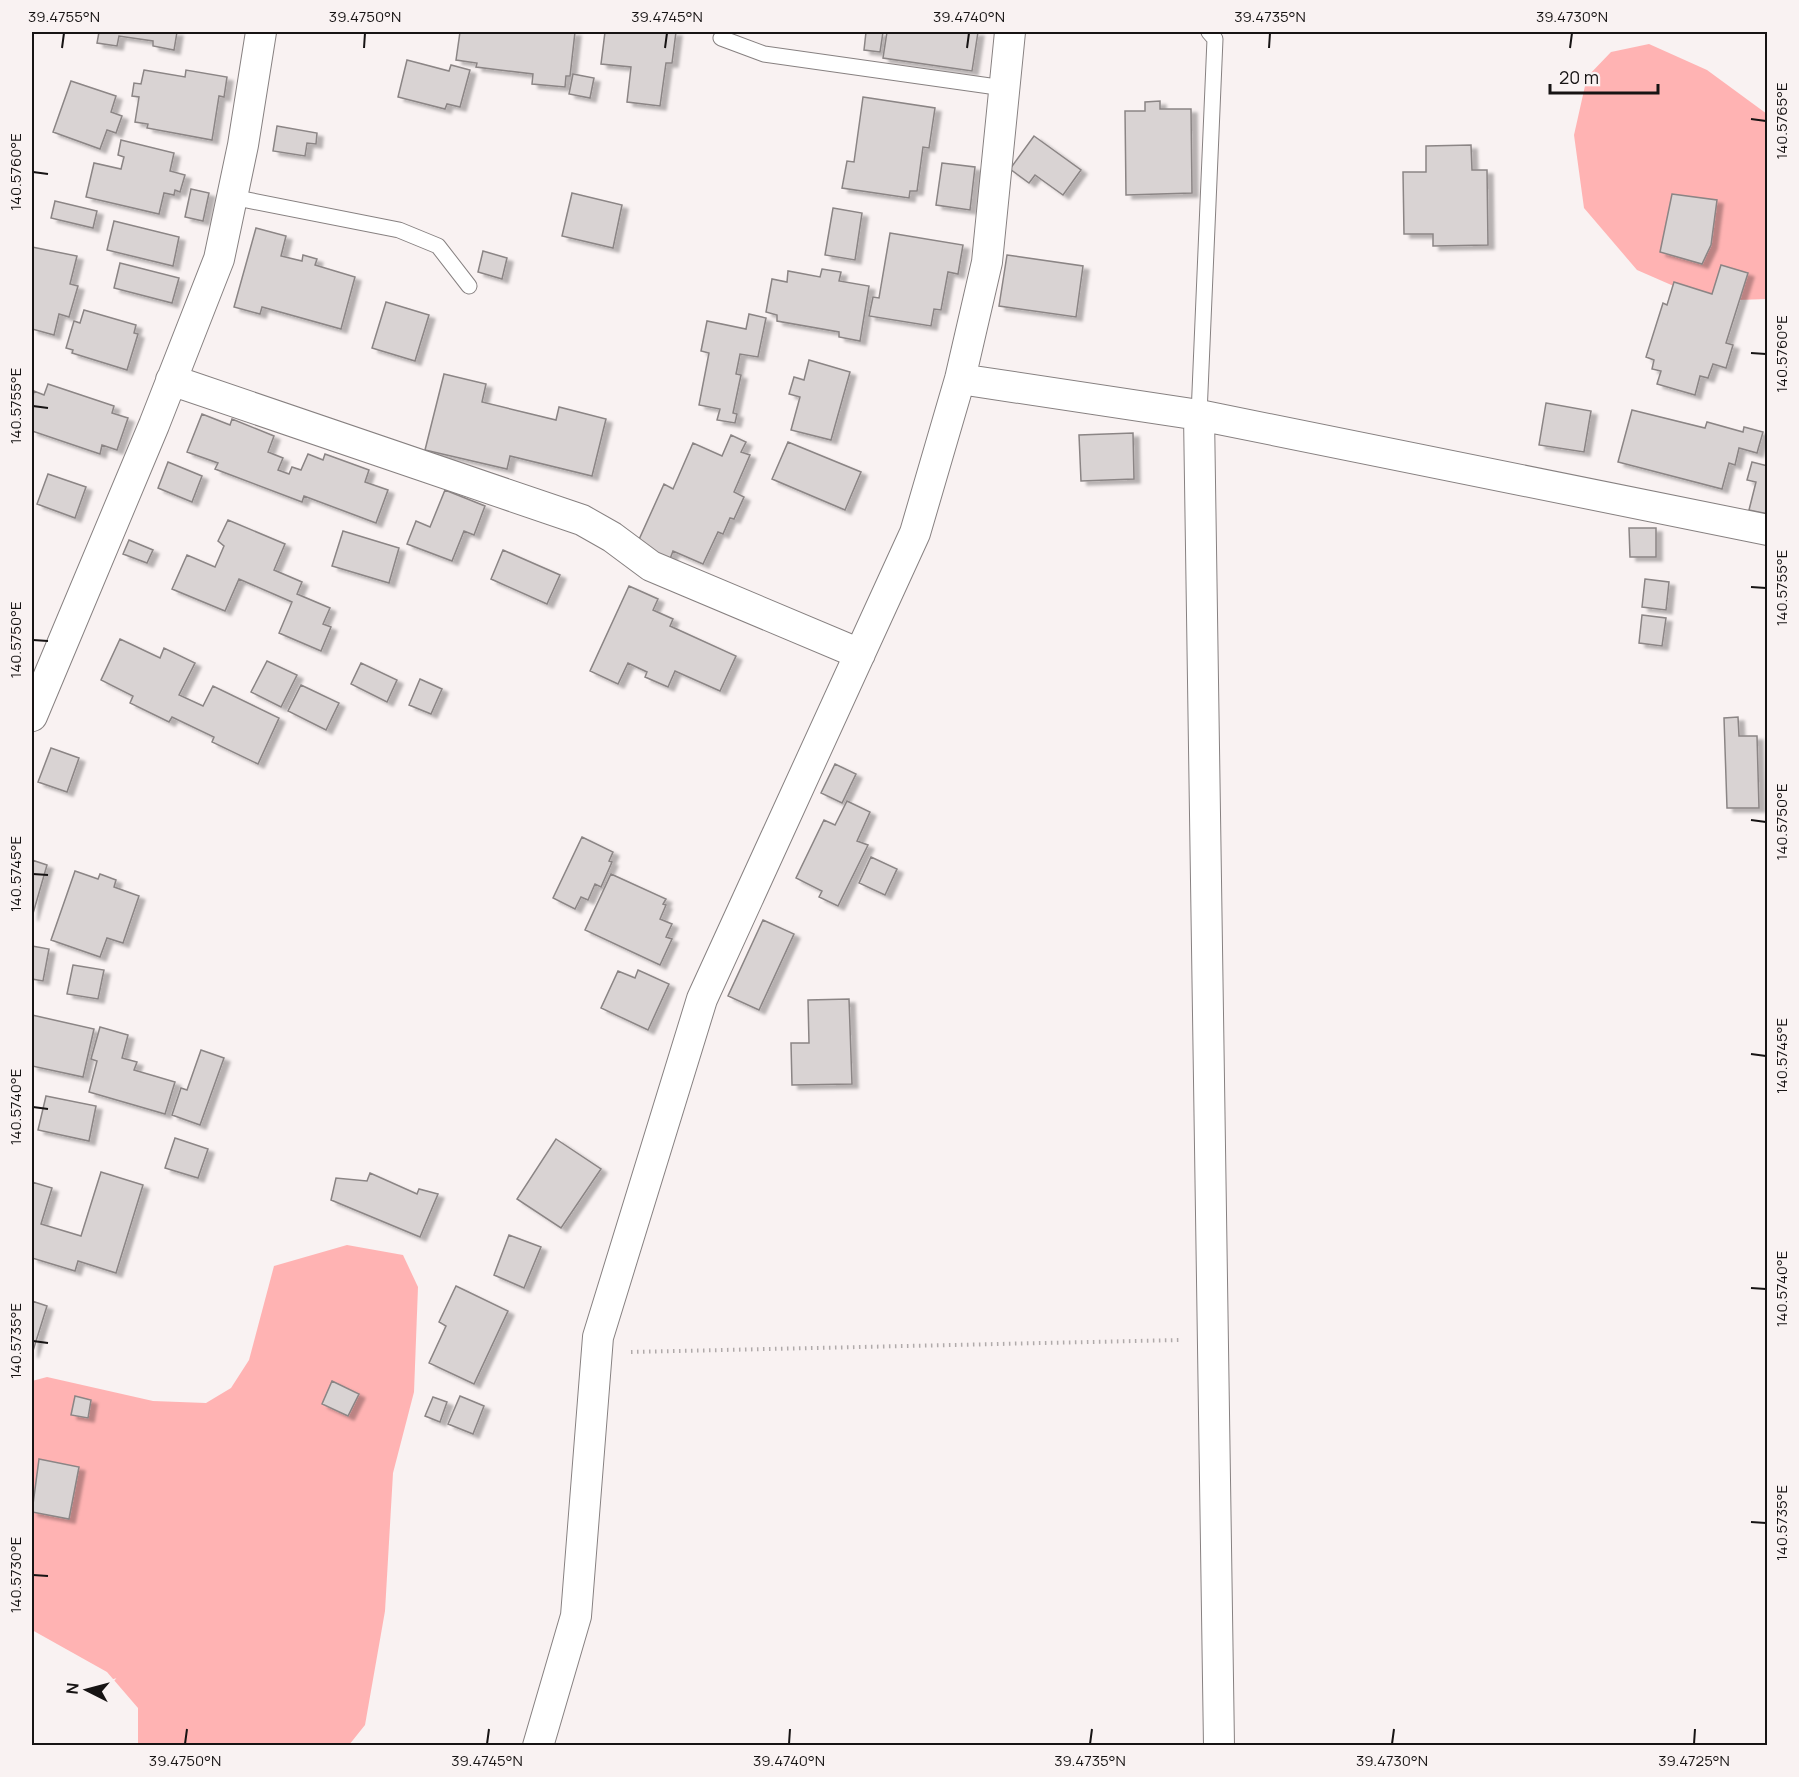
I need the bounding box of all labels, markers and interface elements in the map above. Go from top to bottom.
text: 39.4755°N [28,6,100,27]
text: 39.4750°N [329,6,401,27]
text: 39.4745°N [631,6,703,27]
text: 39.4740°N [933,6,1005,27]
text: 39.4735°N [1234,6,1306,27]
text: 39.4730°N [1536,6,1608,27]
scale bar [1550,57,1658,95]
text: 20 m [1559,65,1599,89]
text: 140.5765°E [1771,82,1792,160]
text: 140.5760°E [5,133,26,211]
text: 140.5760°E [1771,315,1792,393]
text: 140.5755°E [5,368,26,444]
text: 140.5755°E [1771,550,1792,626]
text: 140.5750°E [5,602,26,678]
text: 140.5750°E [1771,784,1792,860]
text: 140.5745°E [5,836,26,912]
text: 140.5745°E [1771,1018,1792,1094]
text: 140.5740°E [5,1069,26,1145]
text: 140.5740°E [1771,1251,1792,1327]
text: 140.5735°E [5,1303,26,1379]
text: 140.5735°E [1771,1485,1792,1561]
text: 140.5730°E [5,1537,26,1613]
north arrow [57,1660,117,1720]
text: N [61,1682,84,1695]
text: 39.4750°N [149,1750,221,1771]
text: 39.4745°N [451,1750,523,1771]
text: 39.4740°N [753,1750,825,1771]
text: 39.4735°N [1054,1750,1126,1771]
text: 39.4730°N [1356,1750,1428,1771]
text: 39.4725°N [1658,1750,1730,1771]

